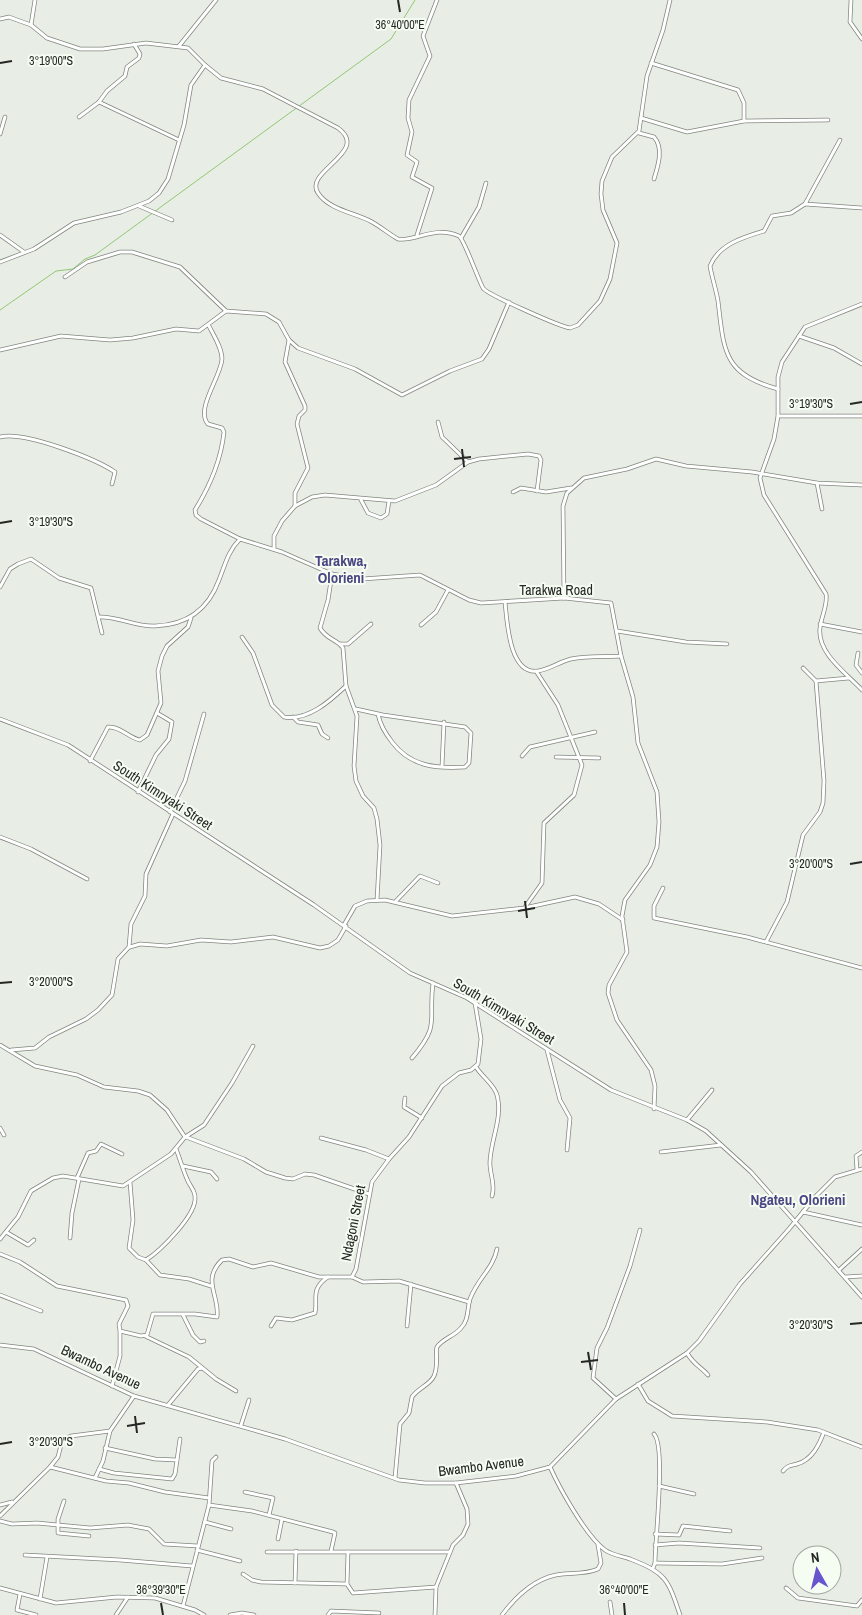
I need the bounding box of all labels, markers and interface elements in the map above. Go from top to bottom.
text: 36°40'00"E [375,17,425,33]
text: 3°19'00"S [29,53,73,69]
text: 3°19'30"S [789,396,833,412]
text: 3°19'30"S [29,514,73,530]
district label: Tarakwa, Olorieni [315,550,367,588]
street label: Tarakwa Road [519,581,593,599]
street label: South Kimnyaki Street [110,756,216,834]
text: 3°20'00"S [789,856,833,872]
text: 3°20'00"S [29,974,73,990]
street label: South Kimnyaki Street [450,974,558,1048]
street label: Ndagoni Street [337,1183,369,1263]
district label: Ngateu, Olorieni [750,1189,846,1210]
text: 3°20'30"S [789,1317,833,1333]
street label: Bwambo Avenue [58,1341,144,1393]
text: 3°20'30"S [29,1434,73,1450]
street label: Bwambo Avenue [437,1452,525,1480]
north arrow [792,1545,842,1595]
text: N [810,1548,821,1567]
text: 36°39'30"E [136,1582,186,1598]
text: 36°40'00"E [599,1582,649,1598]

